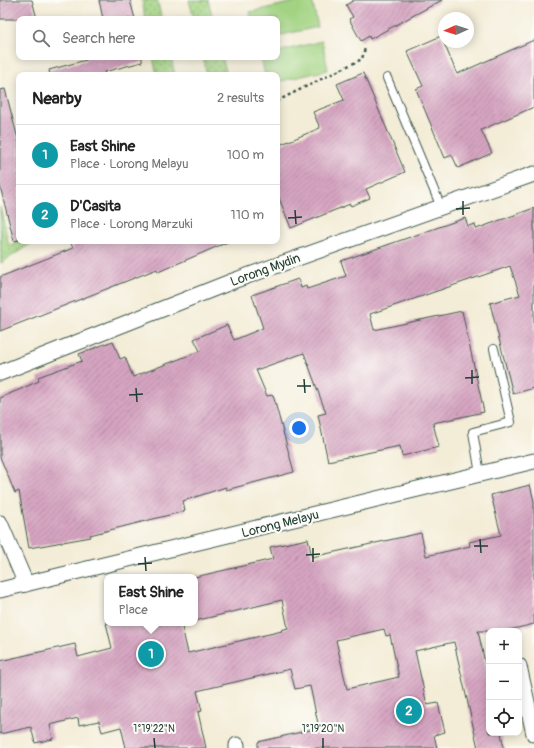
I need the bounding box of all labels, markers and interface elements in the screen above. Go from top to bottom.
north arrow [438,12,474,48]
search box [16,16,280,60]
icon: search [30,27,52,49]
text: Search here [62,29,135,48]
text: Nearby [32,88,81,109]
text: 2 results [217,90,264,106]
text: East Shine [70,137,135,156]
text: 1 [42,147,48,163]
text: 100 m [227,147,264,163]
text: Place · Lorong Melayu [70,156,188,172]
text: D'Casita [70,197,121,216]
text: 2 [41,207,49,223]
text: 110 m [231,207,264,223]
text: Place · Lorong Marzuki [70,216,193,232]
street label: Lorong Mydin [228,250,302,290]
your location [289,418,309,438]
street label: Lorong Melayu [240,507,321,541]
popup [104,574,198,626]
text: East Shine [118,583,184,602]
text: Place [118,602,148,618]
map controls [486,628,522,736]
button: + [486,628,522,664]
pin: 1 [138,639,164,669]
button: − [486,664,522,700]
pin: 2 [396,696,422,726]
button: locate [486,700,522,736]
text: 1°19'22"N [133,723,175,735]
text: 1°19'20"N [302,723,345,735]

